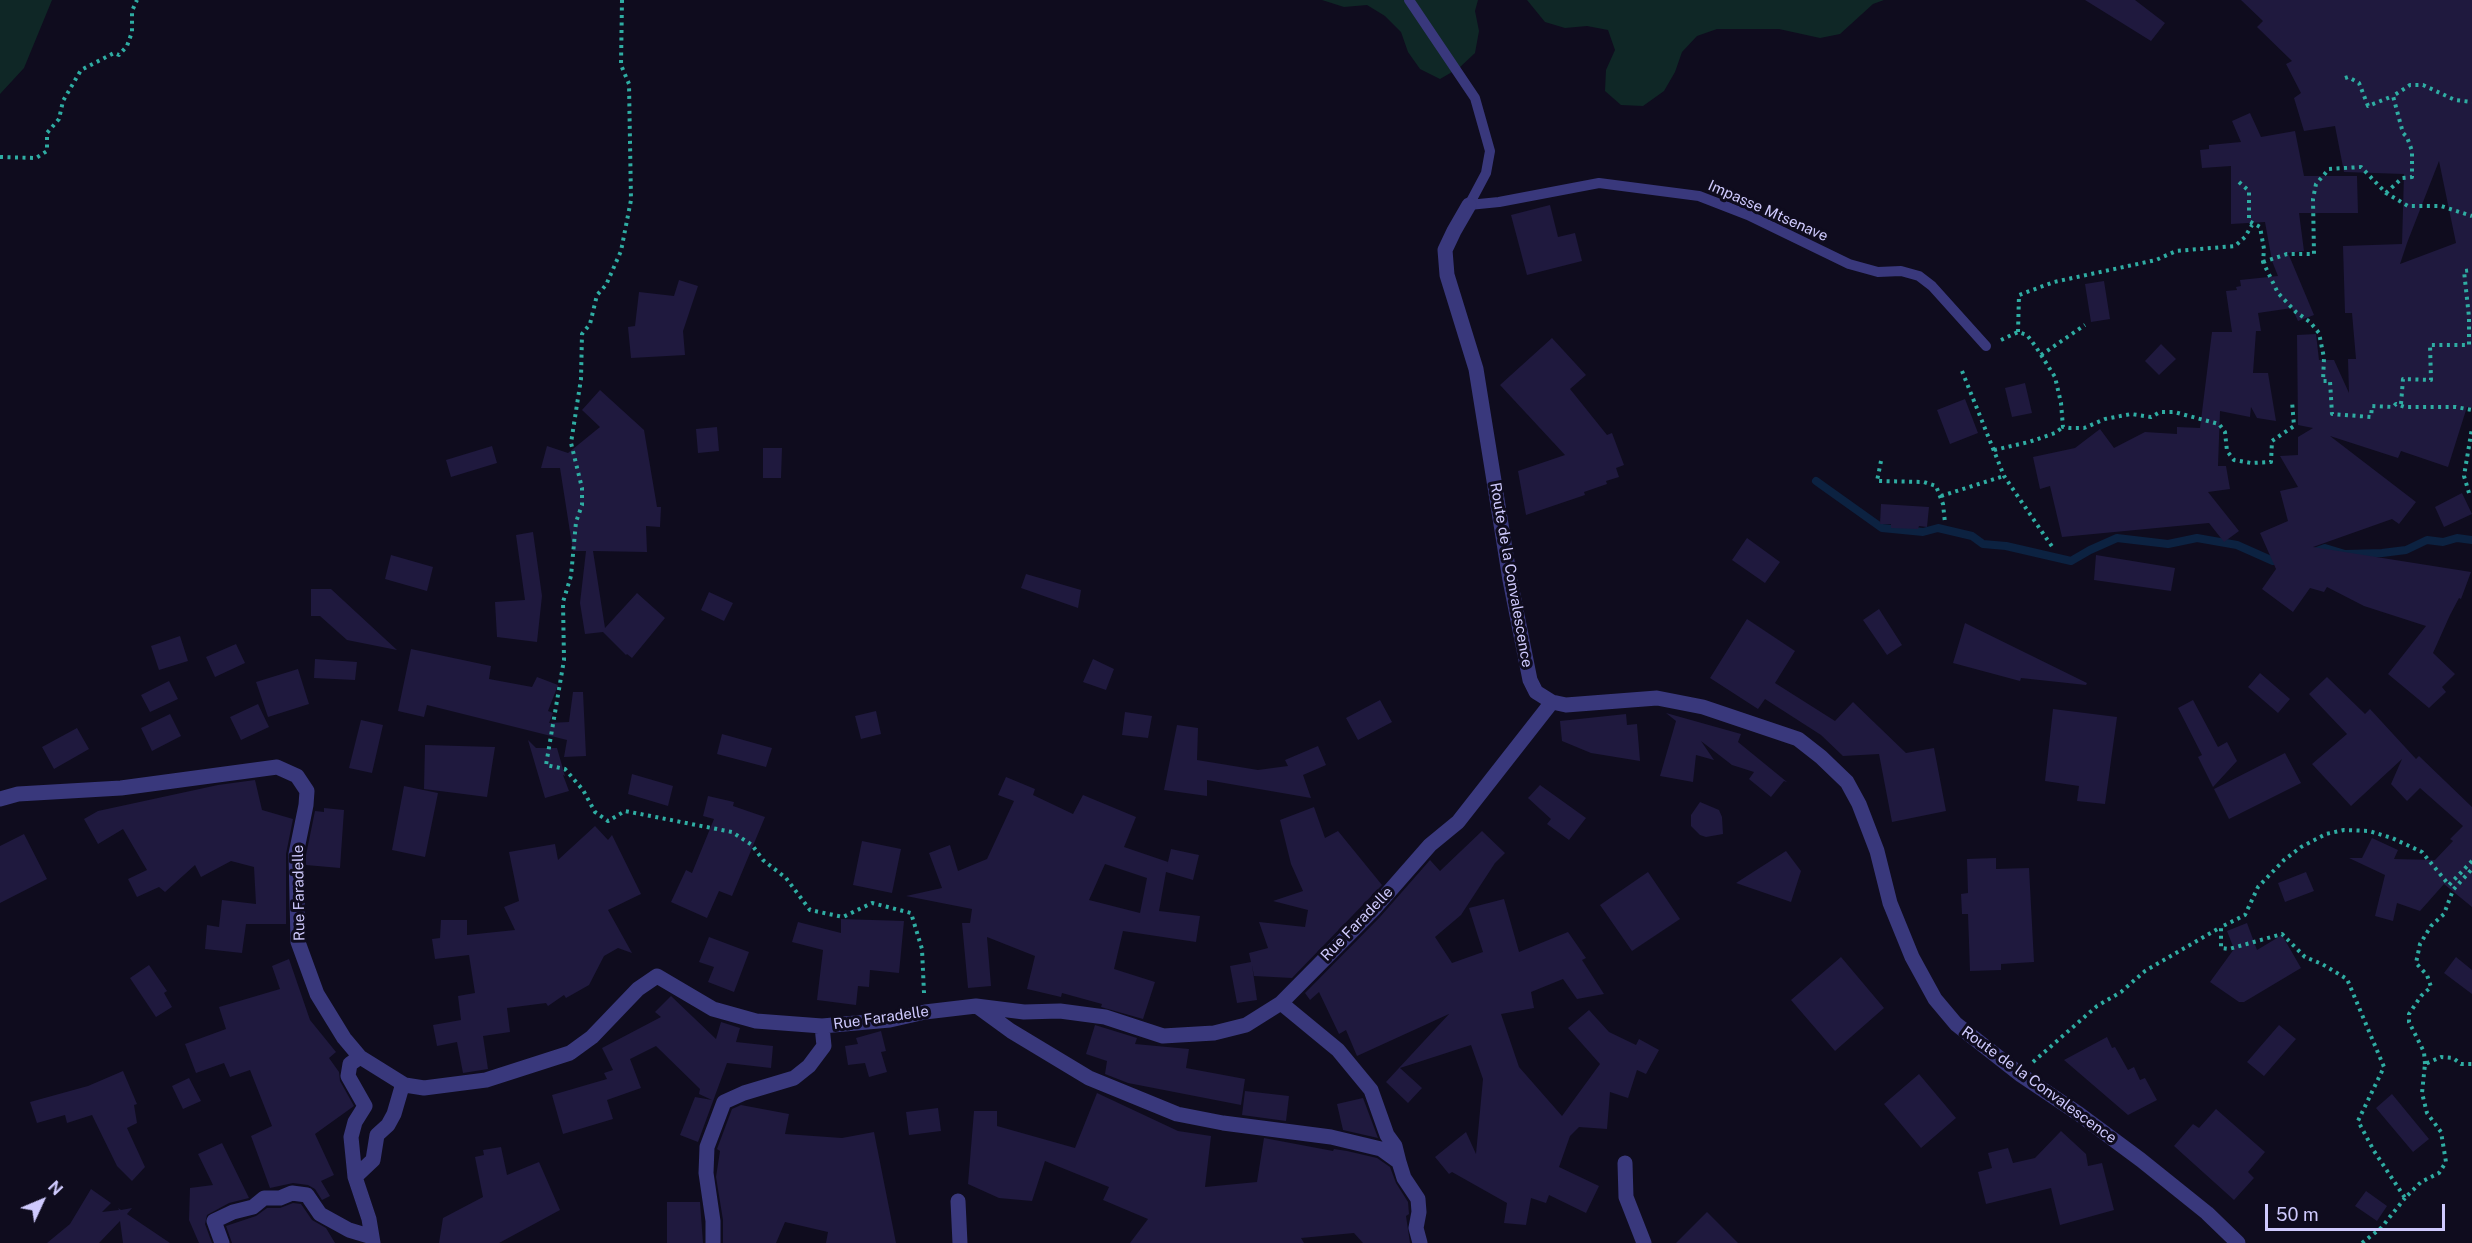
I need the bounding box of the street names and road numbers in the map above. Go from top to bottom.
street label: Impasse Mtsenave [1705,176,1831,246]
street label: Route de la Convalescence [1486,481,1536,669]
street label: Rue Faradelle [289,845,309,941]
street label: Rue Faradelle [1317,883,1397,965]
street label: Rue Faradelle [832,1002,930,1034]
street label: Route de la Convalescence [1958,1023,2120,1147]

